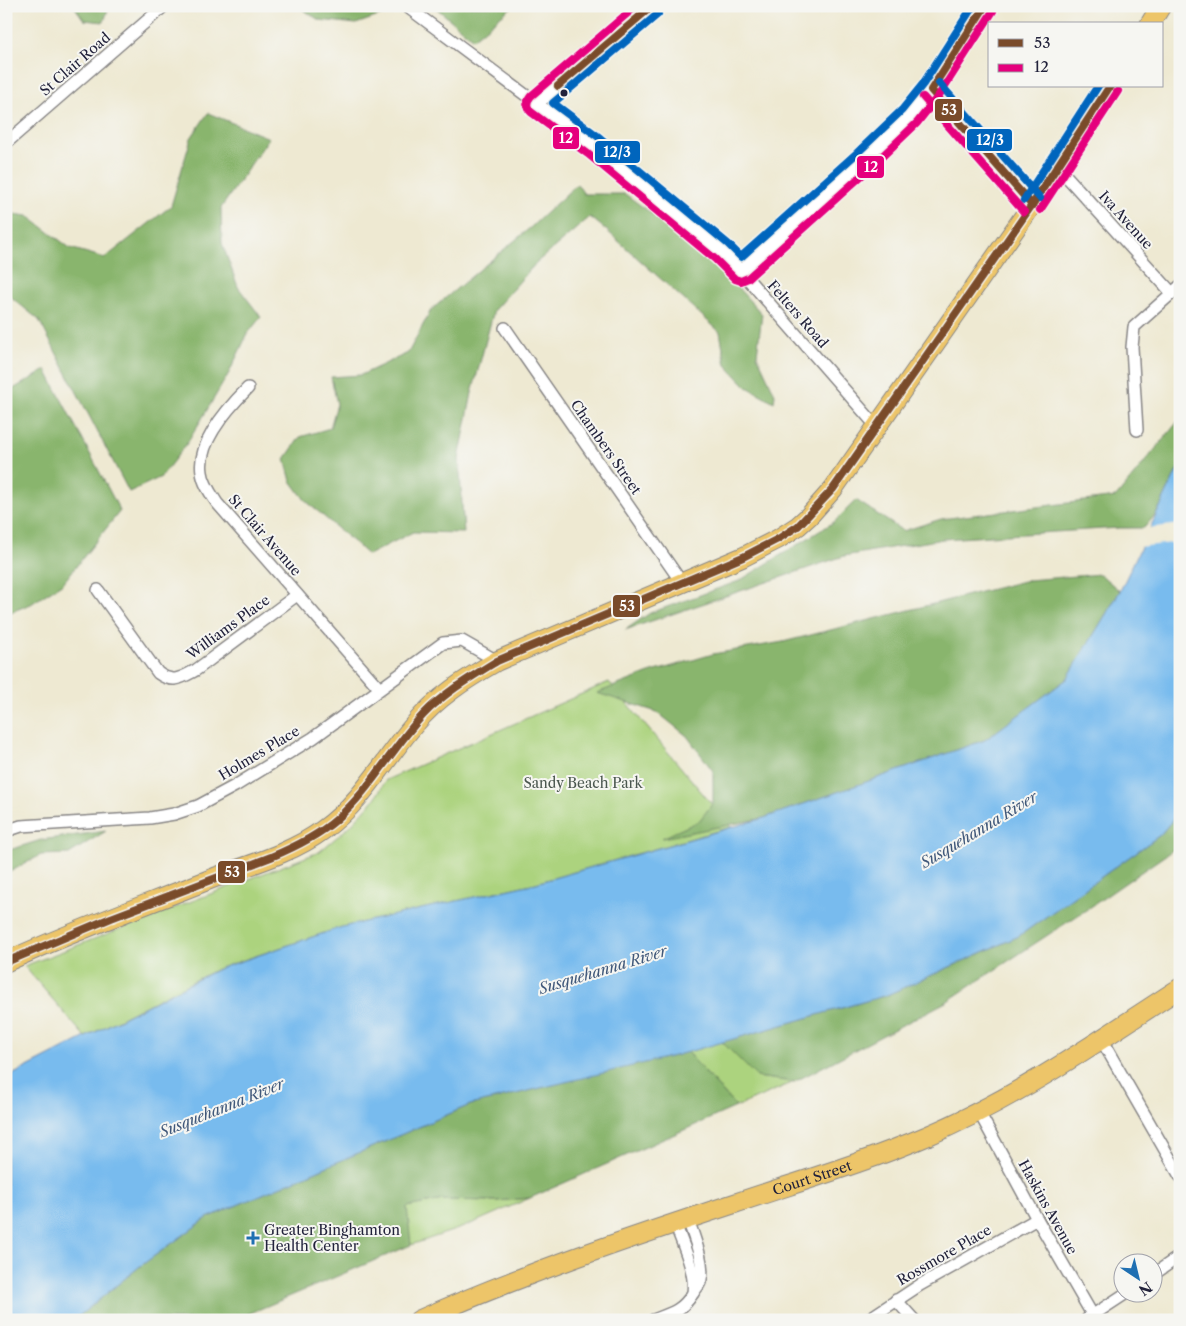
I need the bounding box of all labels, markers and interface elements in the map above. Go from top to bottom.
legend [988,22,1164,88]
street label: St Clair Road [36,28,114,100]
text: 53 [1034,33,1050,52]
text: 12 [1034,57,1049,76]
unlabelled marker [559,88,569,98]
line badge: 53 [934,98,963,122]
text: 53 [941,101,957,119]
line badge: 12 [552,126,580,150]
line badge: 12/3 [966,128,1013,152]
text: 12 [559,129,573,147]
text: 12/3 [976,131,1004,149]
line badge: 12/3 [594,140,641,164]
text: 12/3 [603,143,631,161]
line badge: 12 [856,155,885,179]
text: 12 [864,158,878,176]
street label: Iva Avenue [1095,187,1157,253]
street label: Felters Road [764,277,833,352]
street label: Chambers Street [567,396,645,498]
street label: St Clair Avenue [225,491,305,580]
street label: Williams Place [182,591,273,664]
line badge: 53 [612,594,641,618]
text: 53 [619,597,635,615]
street label: Holmes Place [215,722,303,784]
park label: Sandy Beach Park [523,774,644,792]
water label: Susquehanna River [916,787,1042,873]
line badge: 53 [217,860,246,884]
text: 53 [224,863,240,881]
water label: Susquehanna River [535,941,670,998]
water label: Susquehanna River [156,1073,288,1142]
street label: Court Street [770,1156,854,1199]
street label: Haskins Avenue [1015,1156,1082,1258]
place label: Greater Binghamton Health Center [264,1221,400,1255]
street label: Rossmore Place [894,1221,994,1289]
marker: Greater Binghamton Health Center [246,1231,260,1245]
north arrow [1114,1254,1164,1304]
text: N [1135,1278,1156,1300]

